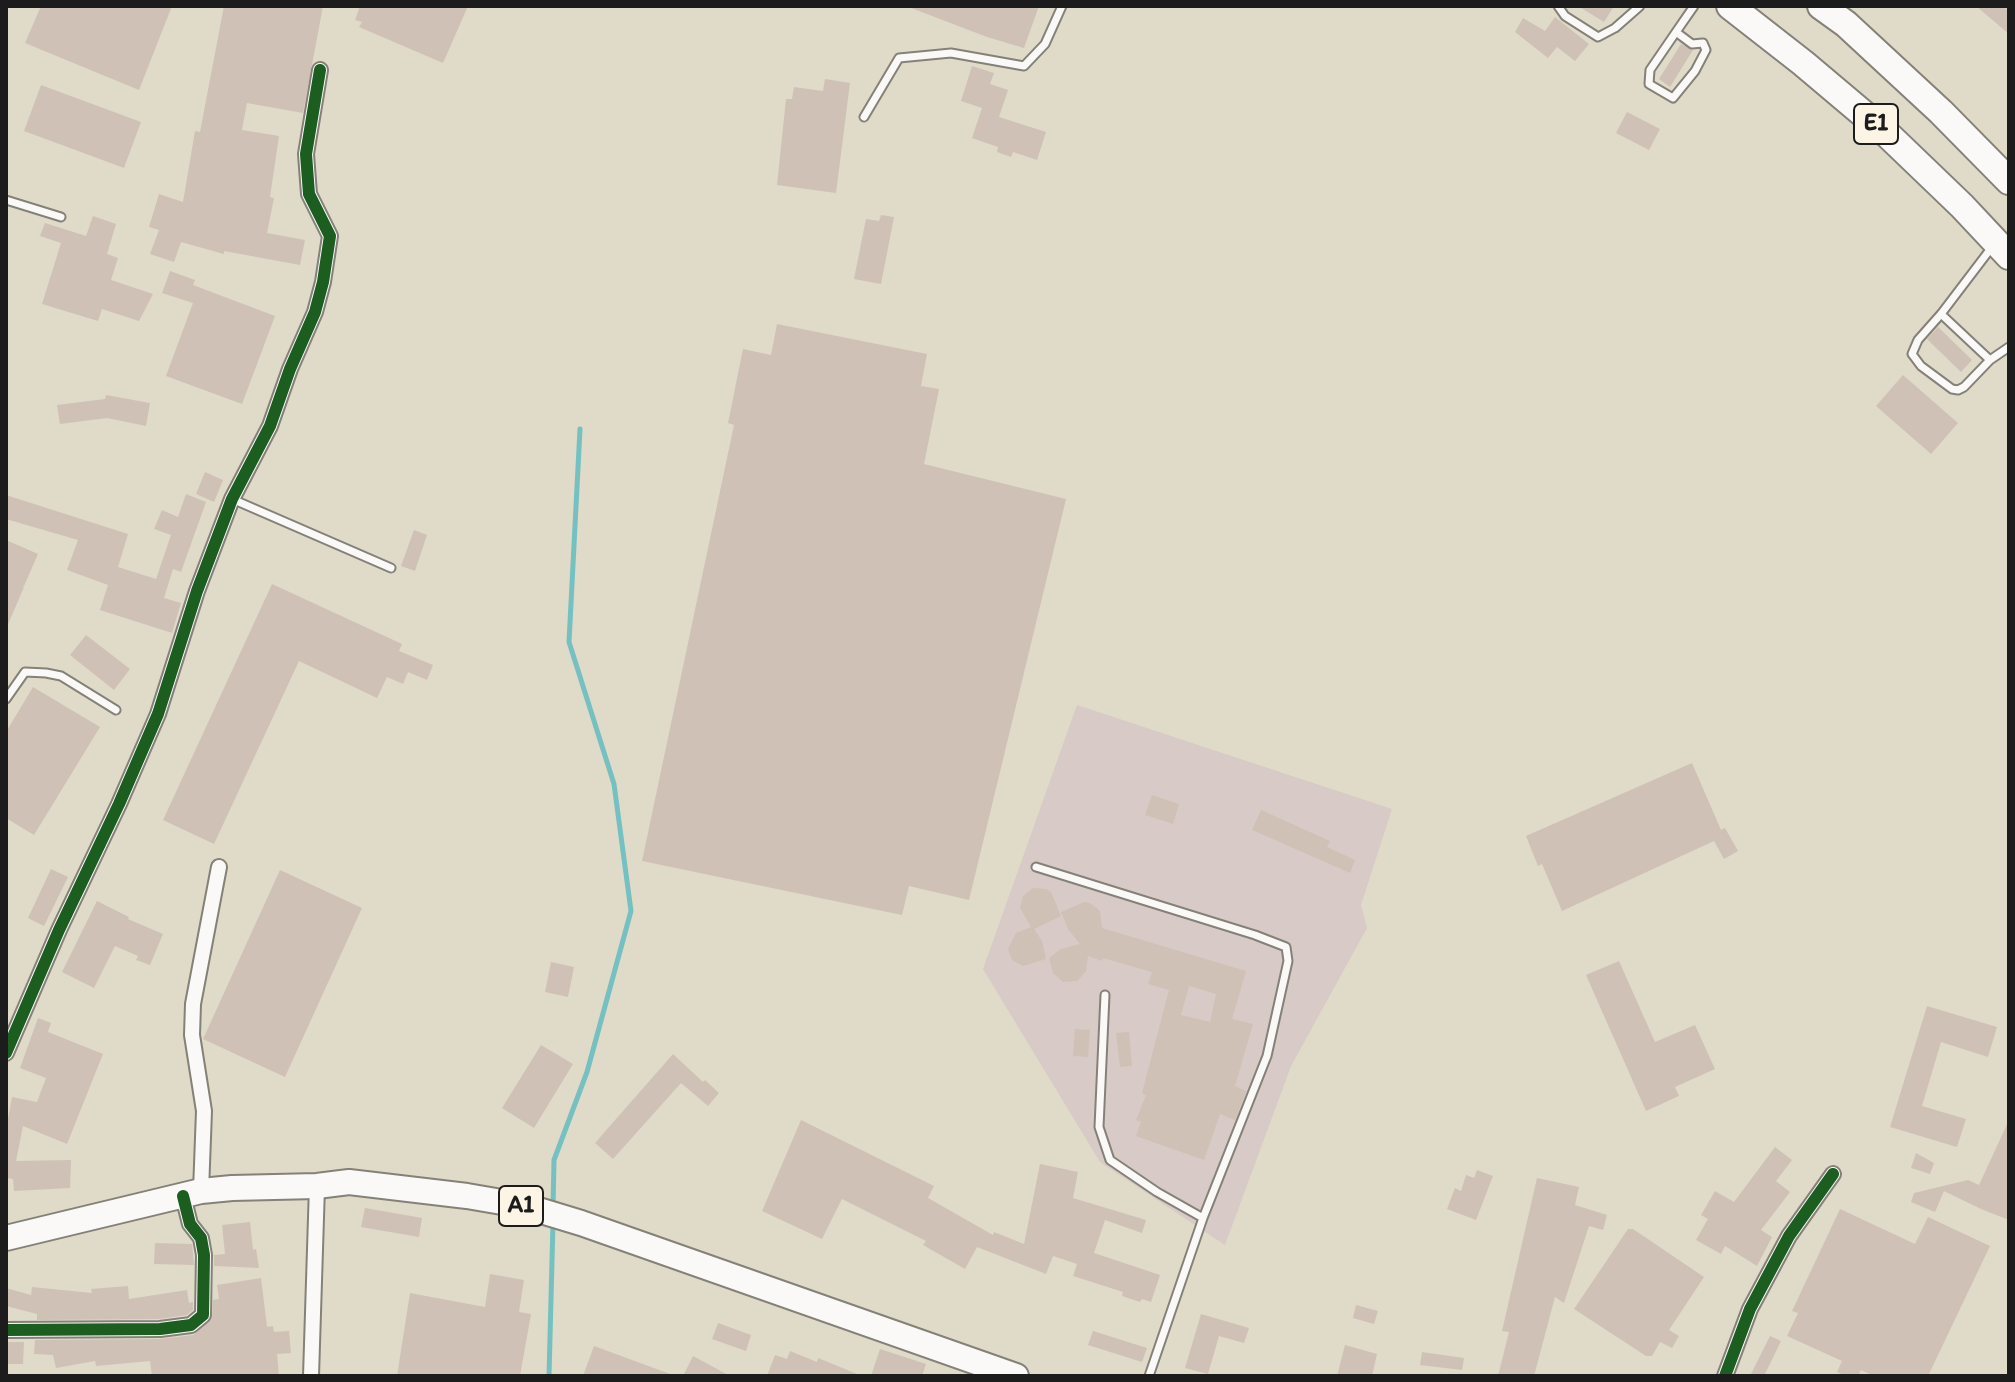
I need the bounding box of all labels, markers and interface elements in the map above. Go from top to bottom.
road number: E1 [1854,104,1898,144]
road number: A1 [499,1186,543,1226]

